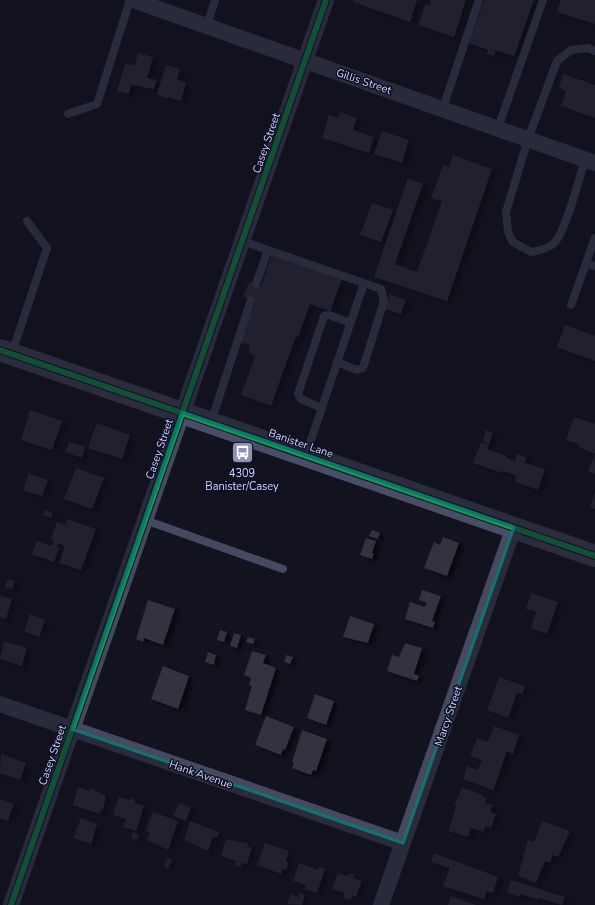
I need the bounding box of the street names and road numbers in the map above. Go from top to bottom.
street label: Gillis Street [334,65,394,98]
street label: Casey Street [249,111,284,175]
street label: Casey Street [142,417,177,481]
street label: Banister Lane [266,425,335,462]
street label: Marcy Street [431,684,466,748]
street label: Casey Street [35,723,70,787]
street label: Hank Avenue [167,757,235,792]

